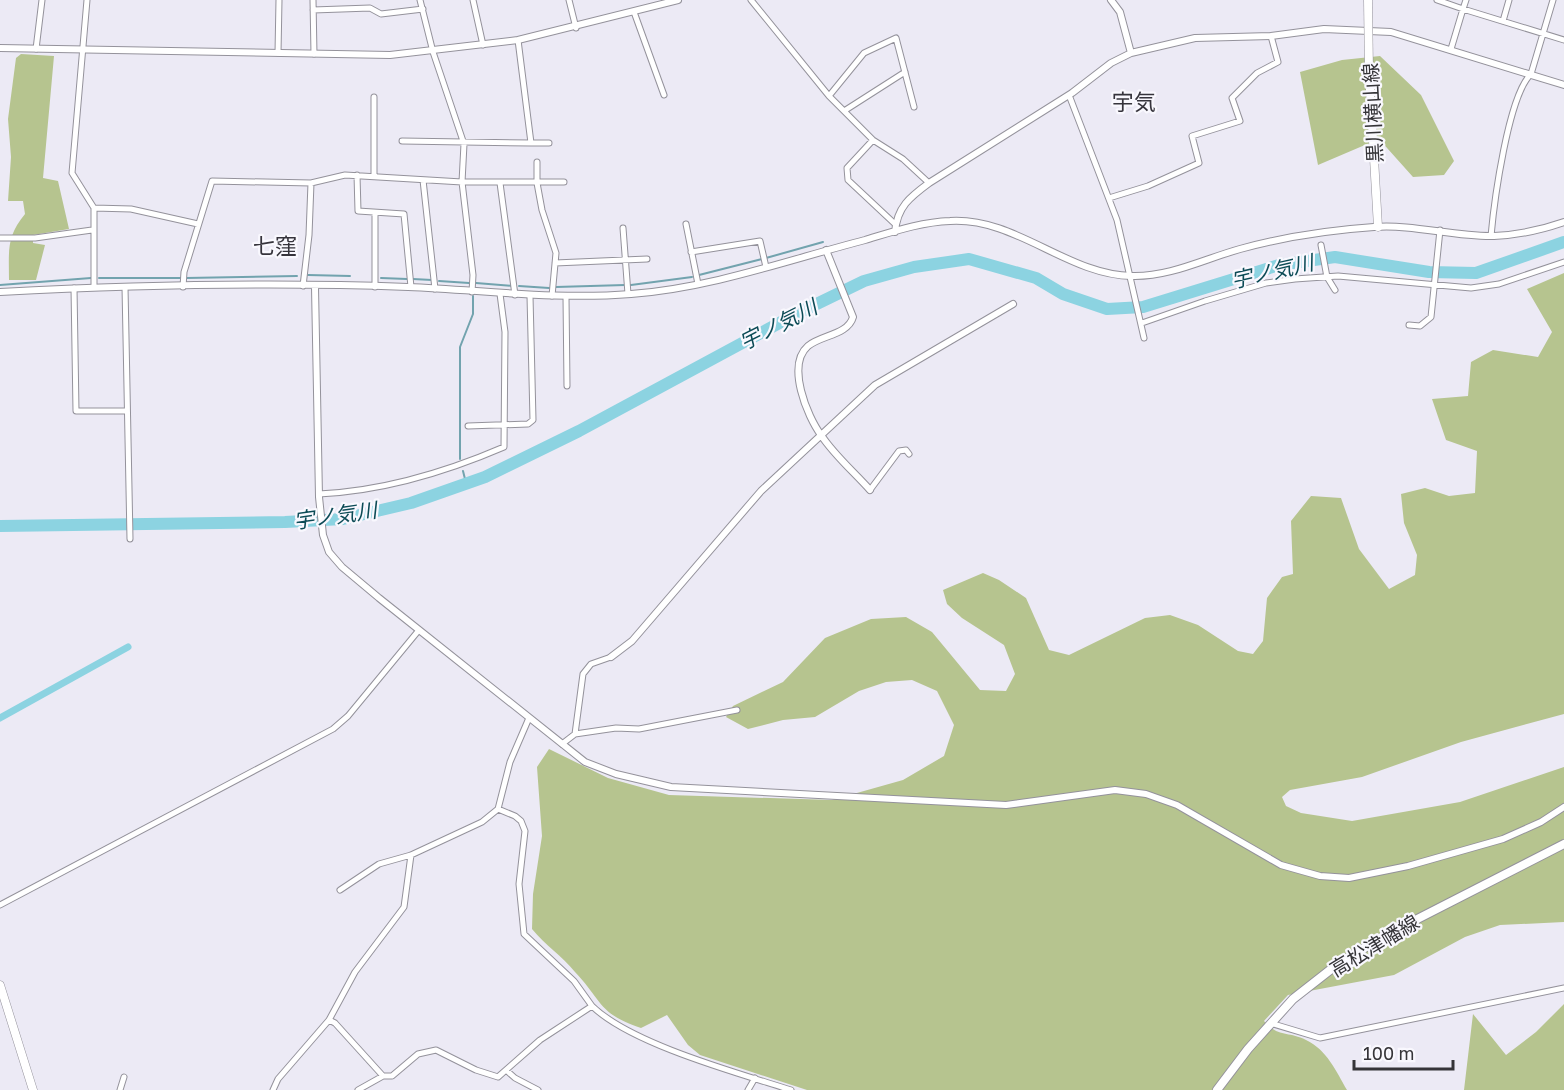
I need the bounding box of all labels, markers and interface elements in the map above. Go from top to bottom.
street label: 黒川横山線 [1357,62,1387,164]
district label: 宇気 [1112,88,1156,115]
district label: 七窪 [253,232,297,259]
water label: 宇ノ気川 [1228,248,1318,293]
water label: 宇ノ気川 [735,292,823,355]
water label: 宇ノ気川 [292,496,380,534]
street label: 高松津幡線 [1325,909,1423,981]
scale bar [1354,1033,1453,1071]
text: 100 m [1363,1042,1414,1064]

